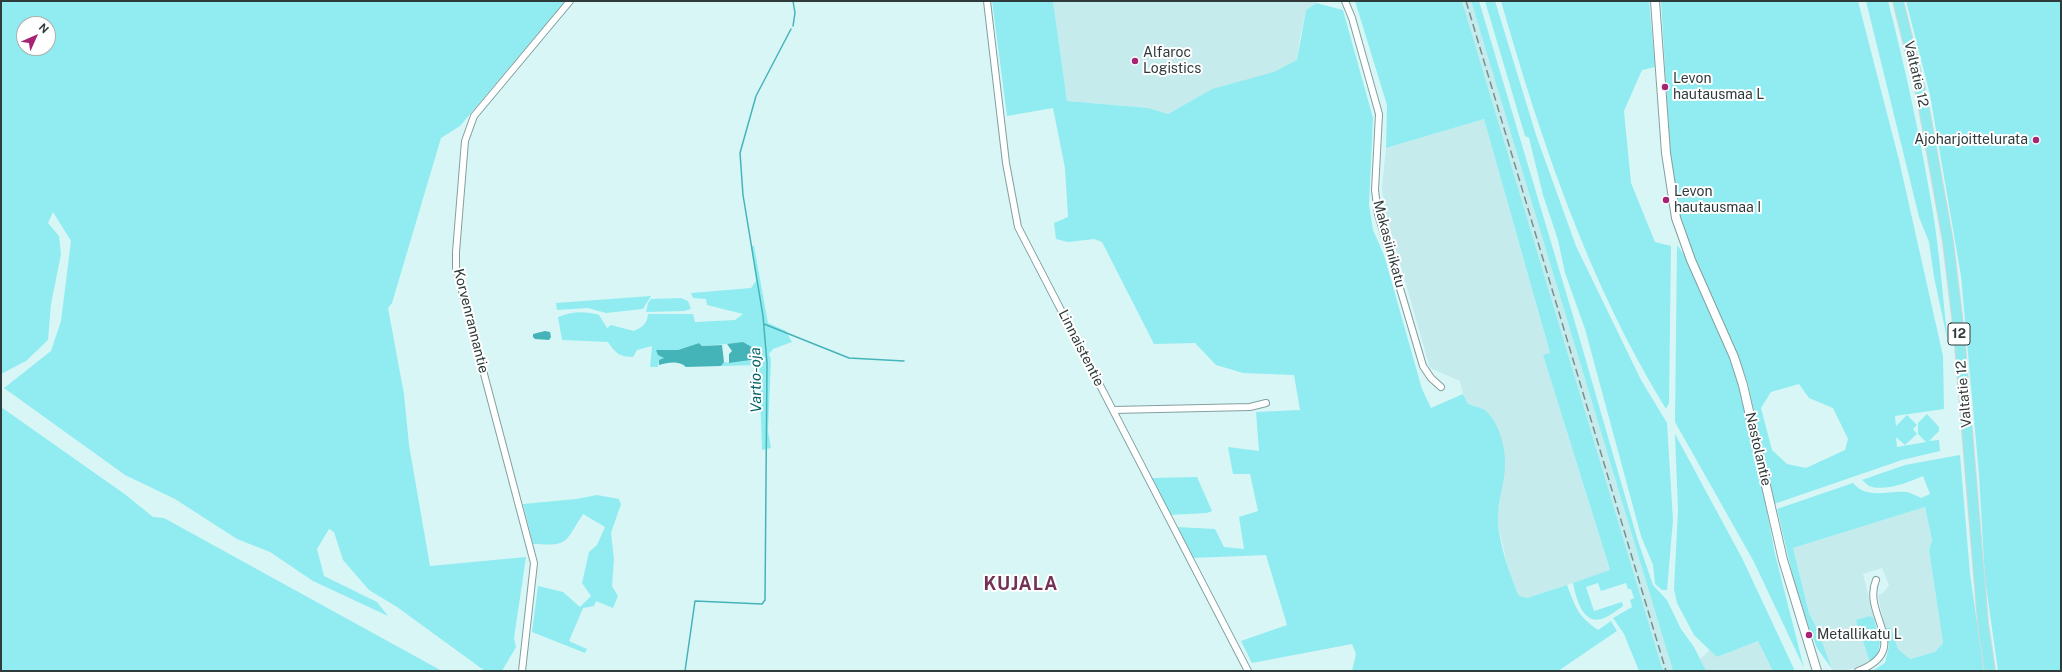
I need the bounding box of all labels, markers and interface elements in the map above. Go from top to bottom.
north arrow [16,16,56,56]
text: N [36,21,51,36]
street label: Valtatie 12 [1900,39,1932,109]
place label: Alfaroc Logistics [1143,45,1201,78]
marker: Alfaroc Logistics [1130,56,1140,66]
place label: Levon hautausmaa L [1673,71,1764,104]
marker: Levon hautausmaa L [1660,82,1670,92]
place label: Ajoharjoittelurata [1914,132,2028,148]
marker: Ajoharjoittelurata [2031,135,2041,145]
place label: Levon hautausmaa I [1674,184,1761,216]
marker: Levon hautausmaa I [1661,195,1671,205]
street label: Makasiinikatu [1369,198,1409,290]
street label: Korvenrannantie [450,267,492,375]
street label: Linnaistentie [1055,307,1107,389]
road number: 12 [1948,323,1970,345]
water label: Vartio-oja [746,347,766,413]
street label: Valtatie 12 [1953,360,1975,428]
street label: Nastolantie [1741,411,1775,487]
district label: KUJALA [984,573,1058,595]
place label: Metallikatu L [1817,627,1902,643]
marker: Metallikatu L [1804,630,1814,640]

